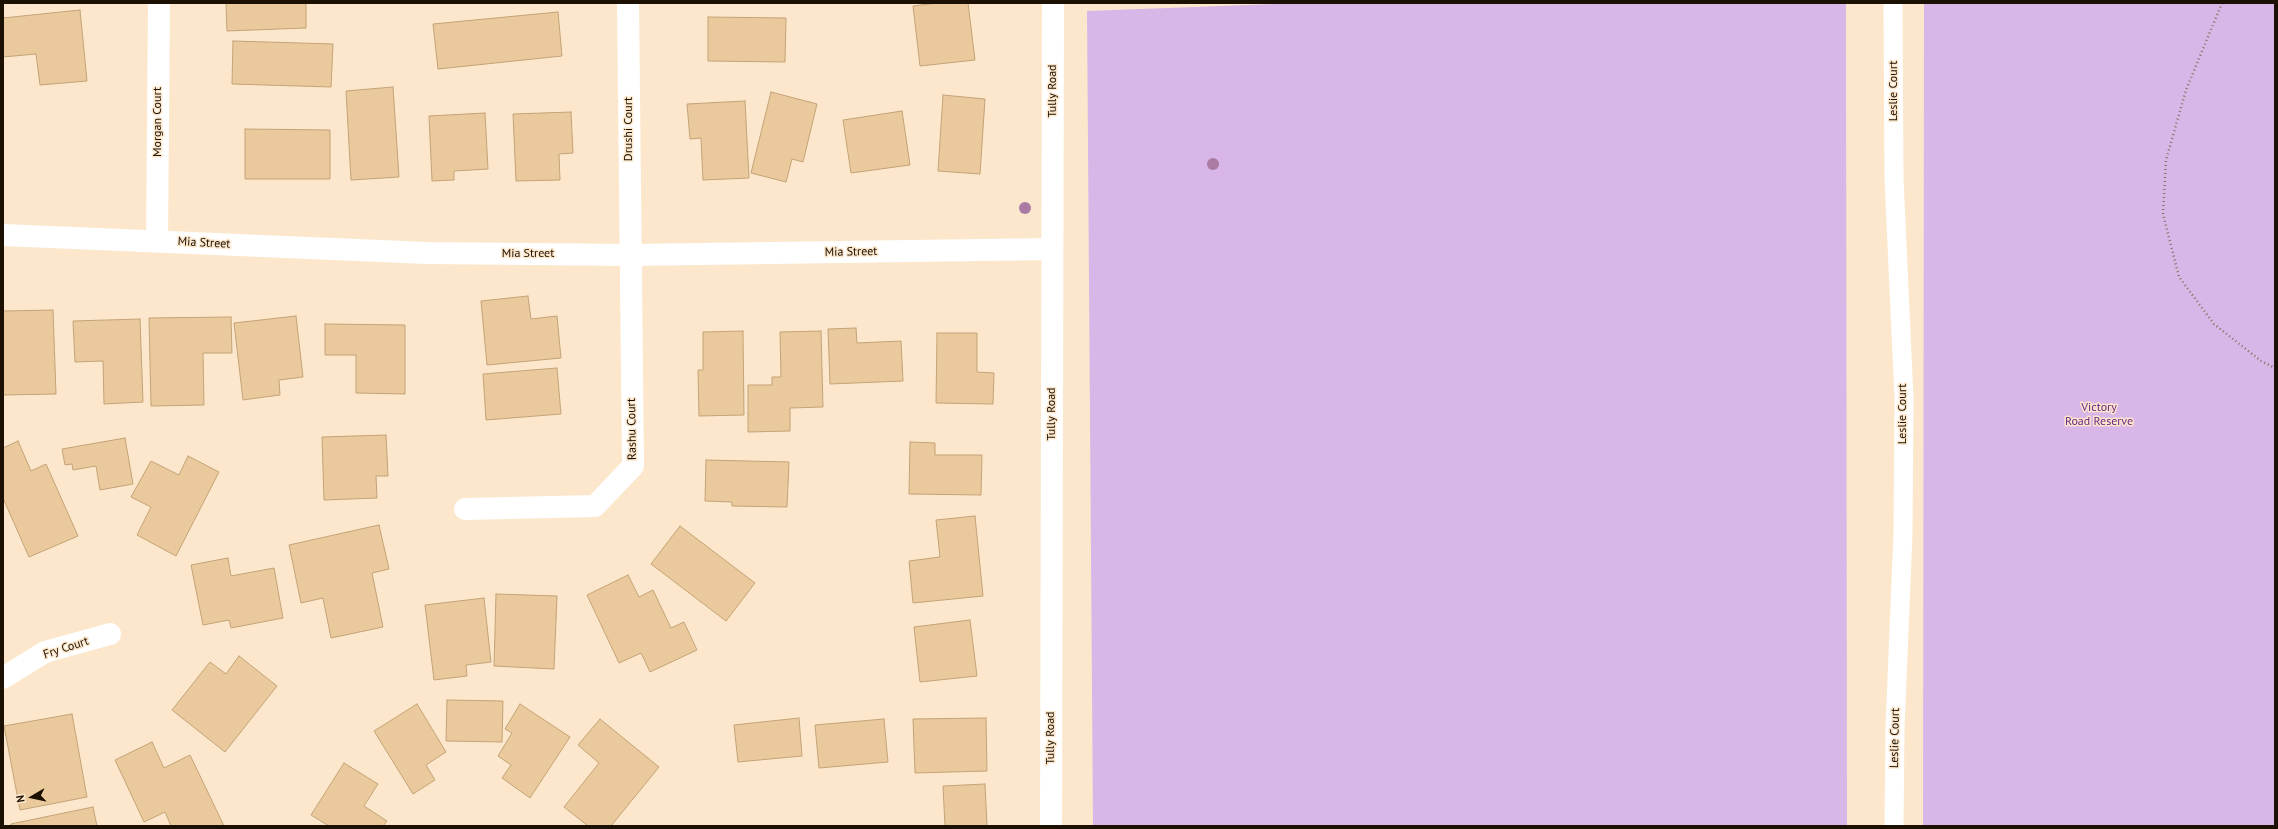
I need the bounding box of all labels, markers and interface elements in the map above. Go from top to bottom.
street label: Leslie Court [1887,61,1901,121]
street label: Tully Road [1046,64,1060,118]
street label: Morgan Court [151,87,165,157]
street label: Drushi Court [622,97,636,161]
street label: Mia Street [177,234,231,252]
street label: Mia Street [825,244,877,260]
street label: Mia Street [502,247,554,261]
street label: Leslie Court [1896,384,1910,444]
street label: Tully Road [1045,387,1059,441]
street label: Rashu Court [624,398,640,460]
park label: Victory Road Reserve [2065,401,2133,429]
street label: Fry Court [41,634,91,662]
street label: Leslie Court [1887,708,1903,768]
street label: Tully Road [1044,711,1058,765]
north arrow [12,777,52,817]
text: N [13,794,28,804]

